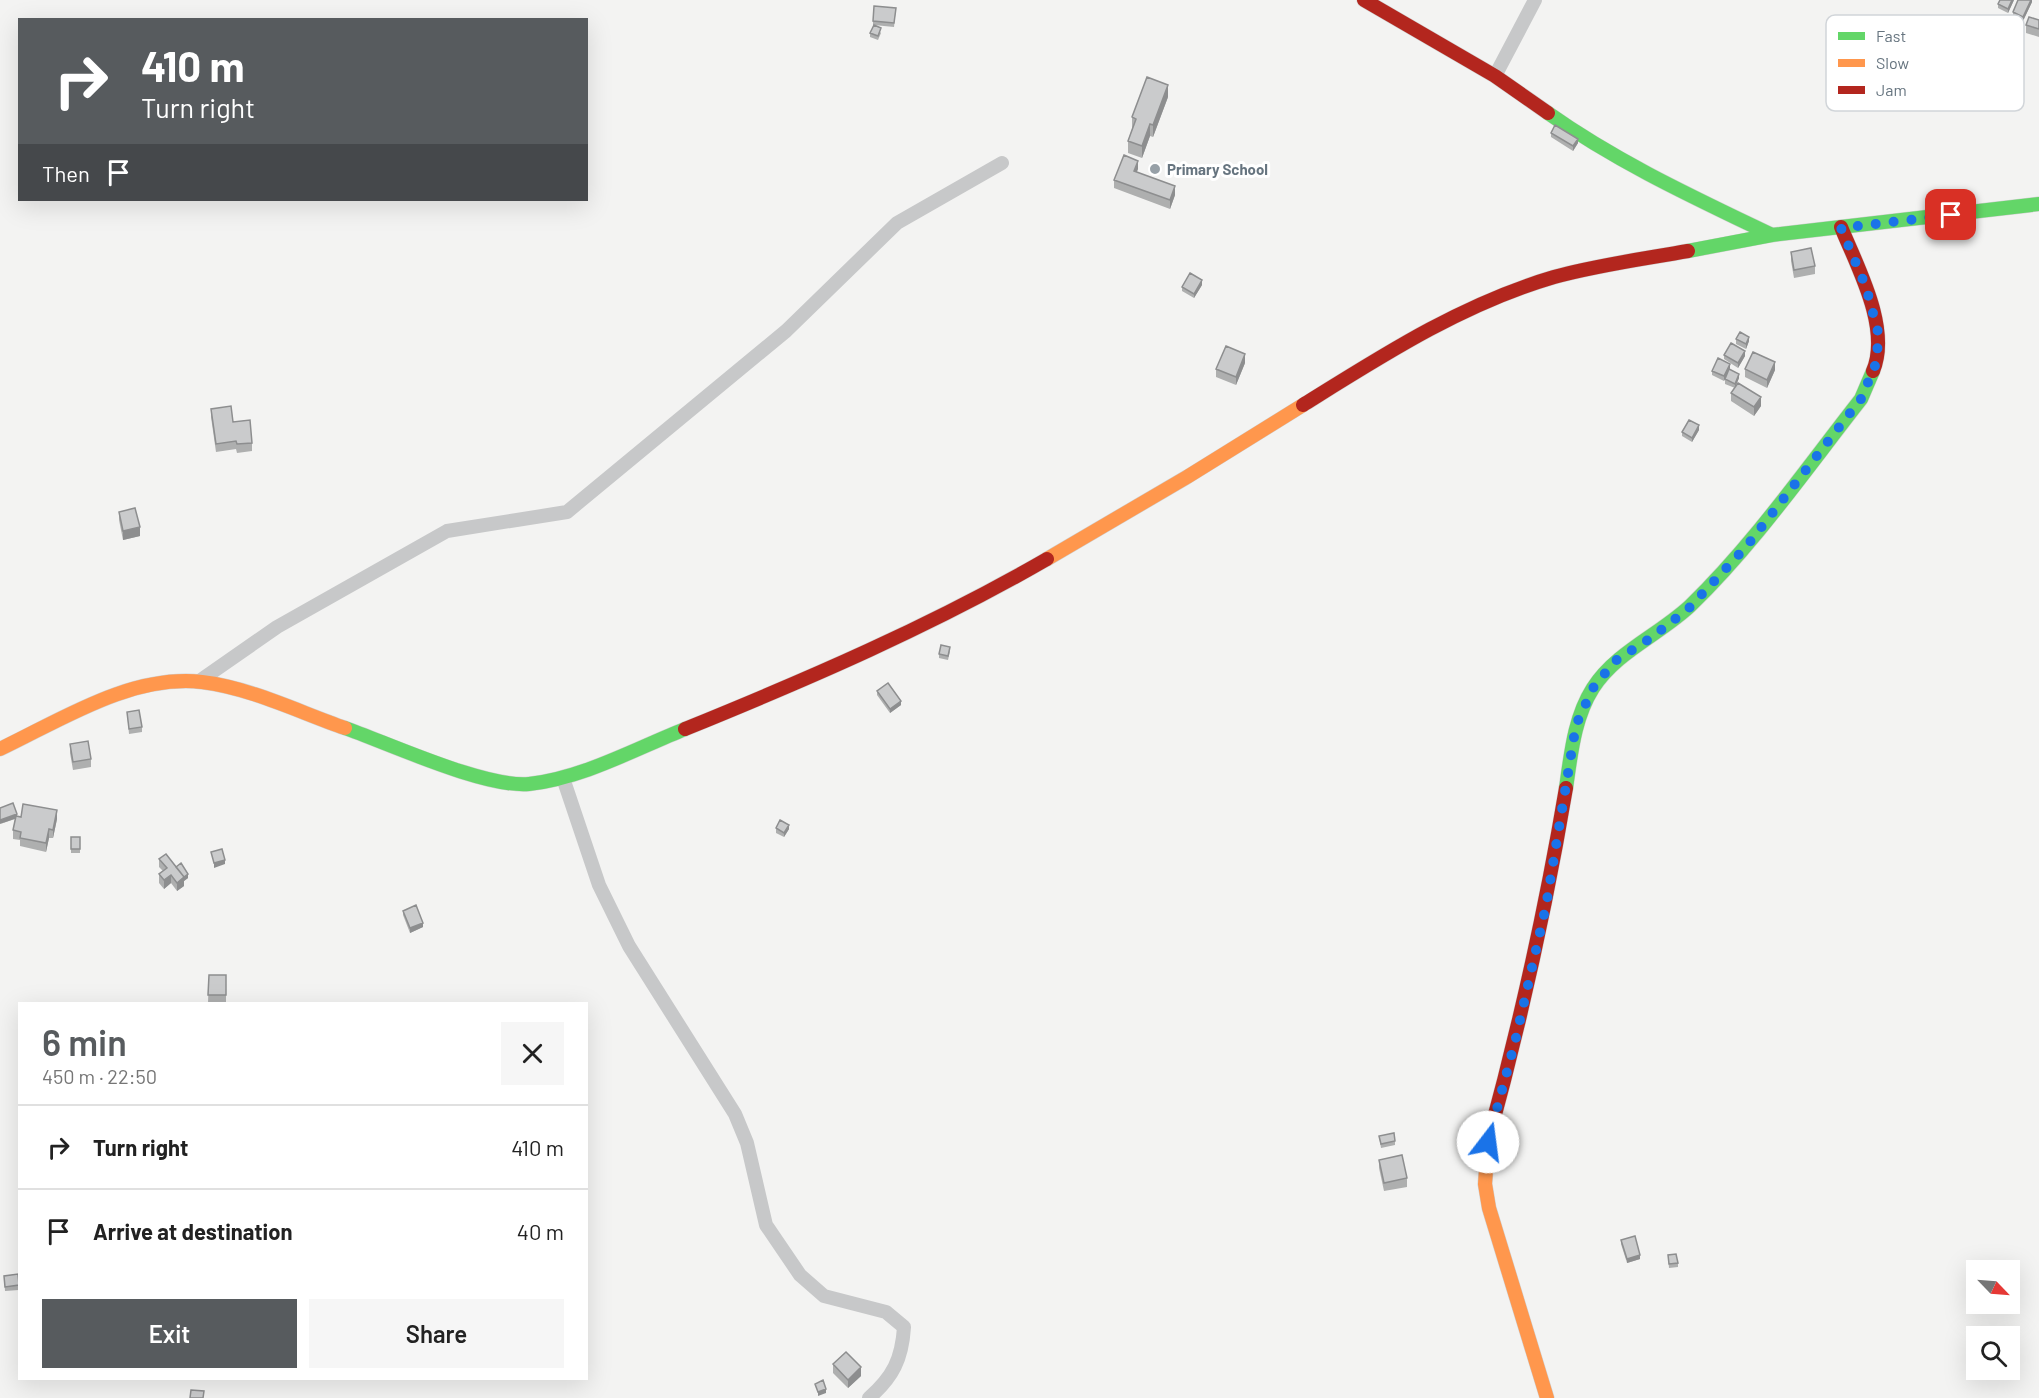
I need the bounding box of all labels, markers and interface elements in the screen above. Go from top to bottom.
legend [1826,15,2024,111]
text: Fast [1876,26,1906,45]
text: 410 m [141,40,245,90]
icon: right [42,42,120,120]
text: Slow [1876,53,1909,72]
text: Jam [1876,80,1907,99]
text: Turn right [141,91,255,123]
icon: arrive [102,156,135,189]
text: Then [42,160,90,186]
place label: Primary School [1167,160,1268,178]
marker: Primary School [1148,162,1162,176]
pin [1925,189,1976,240]
icon: arrive [1934,198,1967,231]
text: 6 min [42,1020,127,1063]
button: close [501,1022,564,1085]
text: 450 m · 22:50 [42,1064,157,1088]
position arrow [1456,1110,1520,1174]
icon: right [42,1131,75,1164]
text: Turn right [93,1134,188,1160]
text: 410 m [511,1134,564,1160]
icon: arrive [42,1215,75,1248]
text: Arrive at destination [93,1218,292,1244]
text: 40 m [517,1218,564,1244]
north arrow [1966,1260,2020,1314]
map controls [1966,1260,2020,1380]
button: Exit [42,1299,297,1368]
button: Share [309,1299,564,1368]
button: search [1966,1326,2020,1380]

